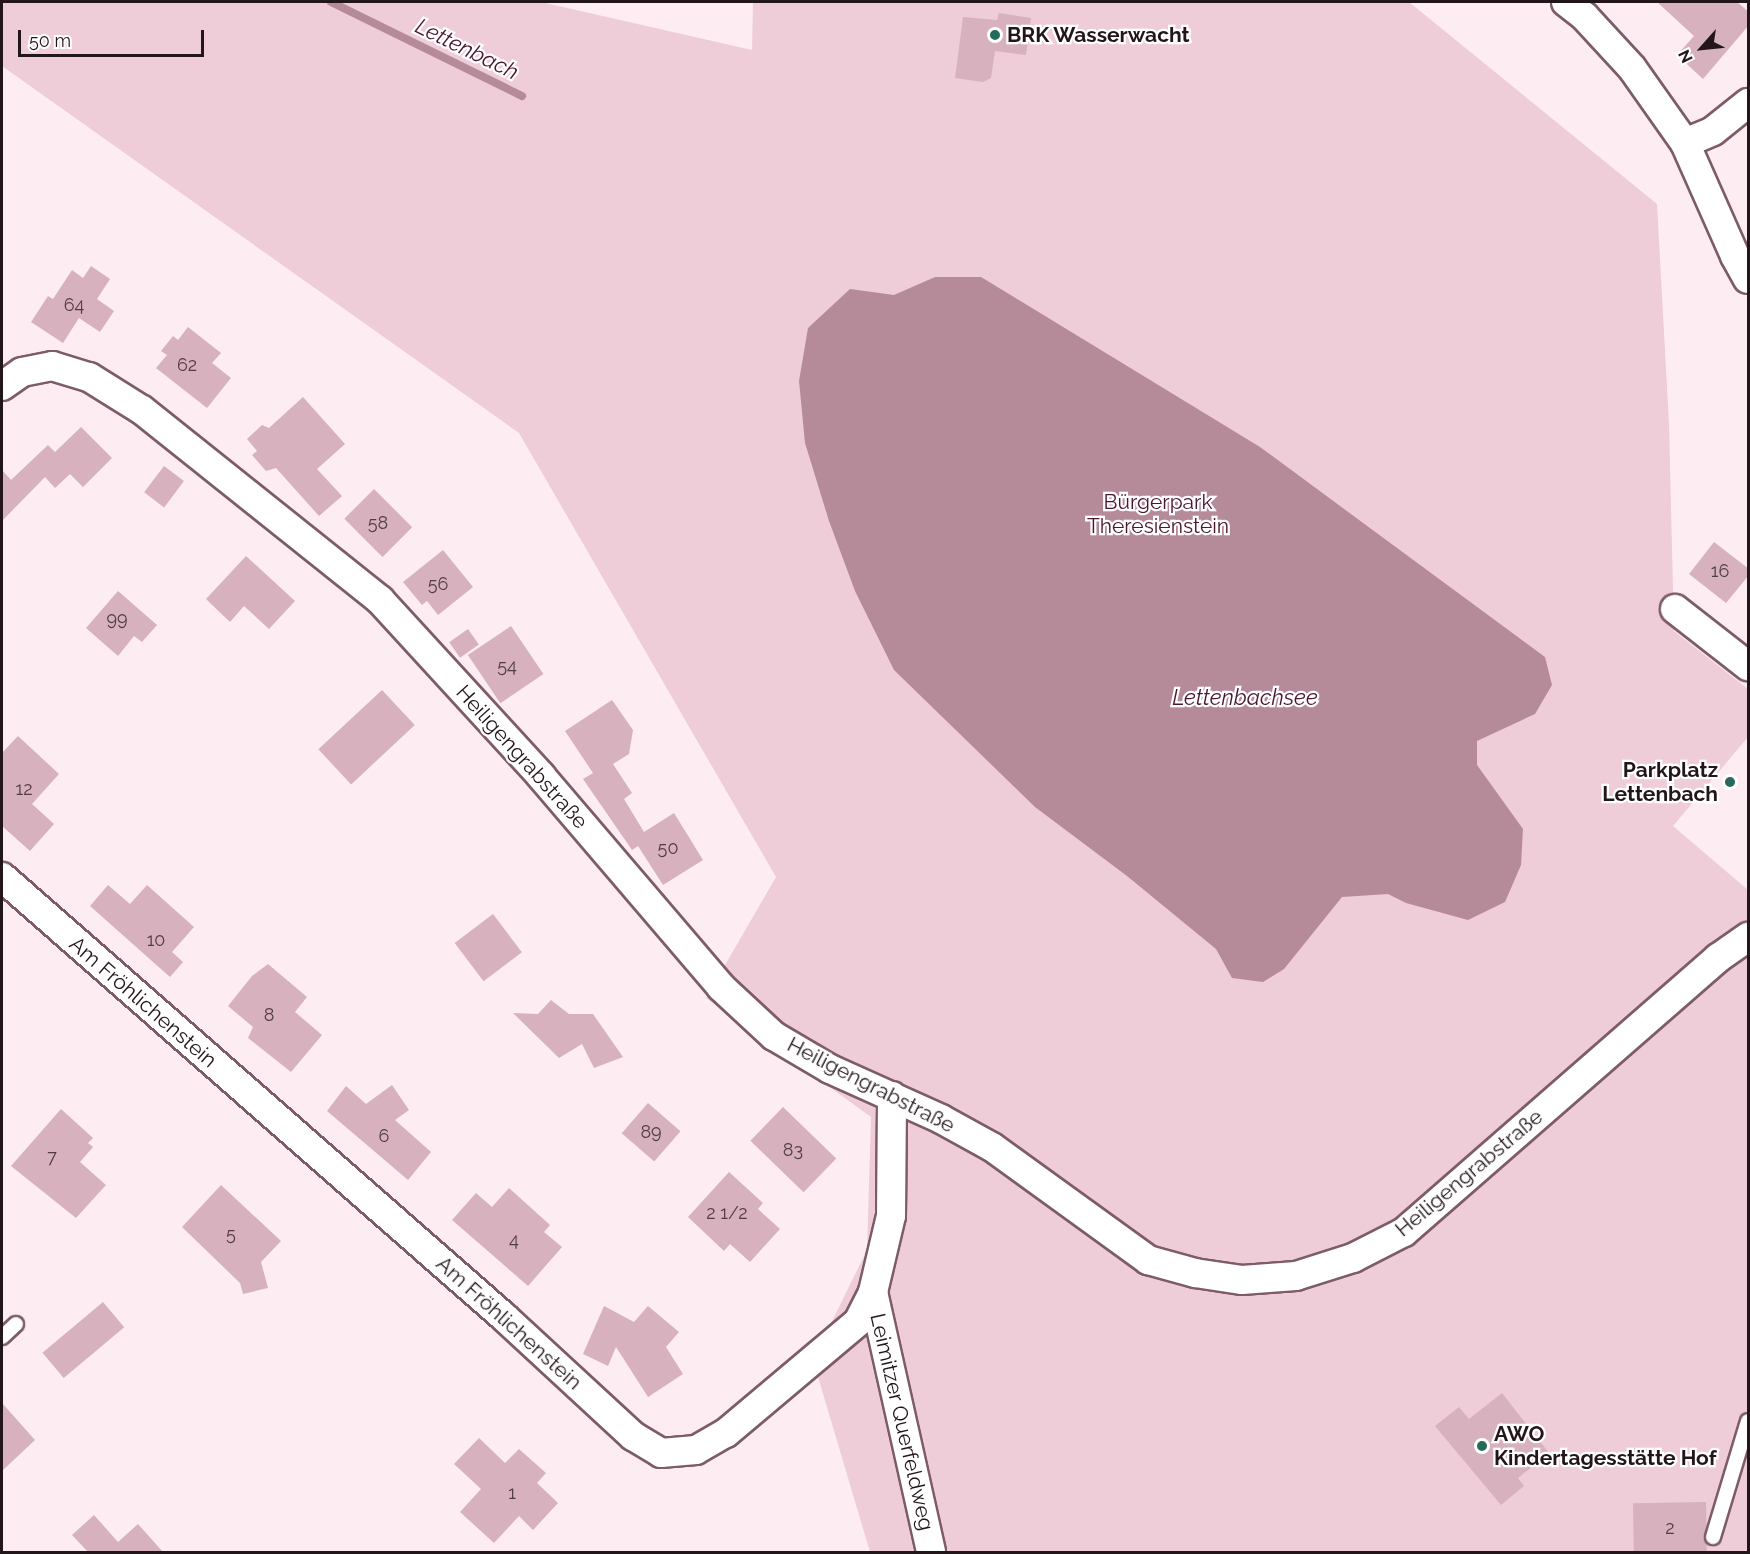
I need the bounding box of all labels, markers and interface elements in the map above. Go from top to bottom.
water label: Lettenbach [411,13,523,85]
scale bar [21,18,207,56]
north arrow [1672,18,1732,78]
place label: BRK Wasserwacht [1007,22,1191,48]
marker: BRK Wasserwacht [988,28,1002,42]
text: 50 m [29,30,71,51]
text: N [1674,47,1697,66]
house number: 64 [64,294,84,316]
house number: 62 [177,354,197,376]
park label: Bürgerpark Theresienstein [1087,489,1229,539]
house number: 58 [368,512,388,534]
house number: 16 [1711,560,1729,582]
house number: 56 [428,573,448,595]
house number: 99 [106,608,128,630]
house number: 54 [497,655,517,677]
street label: Heiligengrabstraße [451,680,593,834]
water label: Lettenbachsee [1172,685,1318,711]
place label: Parkplatz Lettenbach [1602,757,1718,807]
marker: Parkplatz Lettenbach [1723,775,1737,789]
house number: 12 [15,778,33,800]
house number: 50 [658,837,678,859]
house number: 10 [147,929,165,951]
street label: Am Fröhlichenstein [64,931,222,1073]
house number: 8 [264,1004,274,1026]
street label: Heiligengrabstraße [783,1032,959,1138]
street label: Heiligengrabstraße [1390,1104,1548,1242]
house number: 89 [640,1121,662,1143]
house number: 6 [379,1125,389,1147]
house number: 83 [783,1139,803,1161]
house number: 7 [47,1146,57,1168]
house number: 2 1/2 [706,1202,748,1224]
house number: 5 [226,1223,236,1245]
house number: 4 [509,1229,519,1251]
street label: Am Fröhlichenstein [431,1251,587,1395]
street label: Leimitzer Querfeldweg [865,1311,939,1533]
place label: AWO Kindertagesstätte Hof [1494,1421,1716,1471]
marker: AWO Kindertagesstätte Hof [1475,1439,1489,1453]
house number: 1 [508,1482,516,1504]
house number: 2 [1665,1517,1675,1539]

